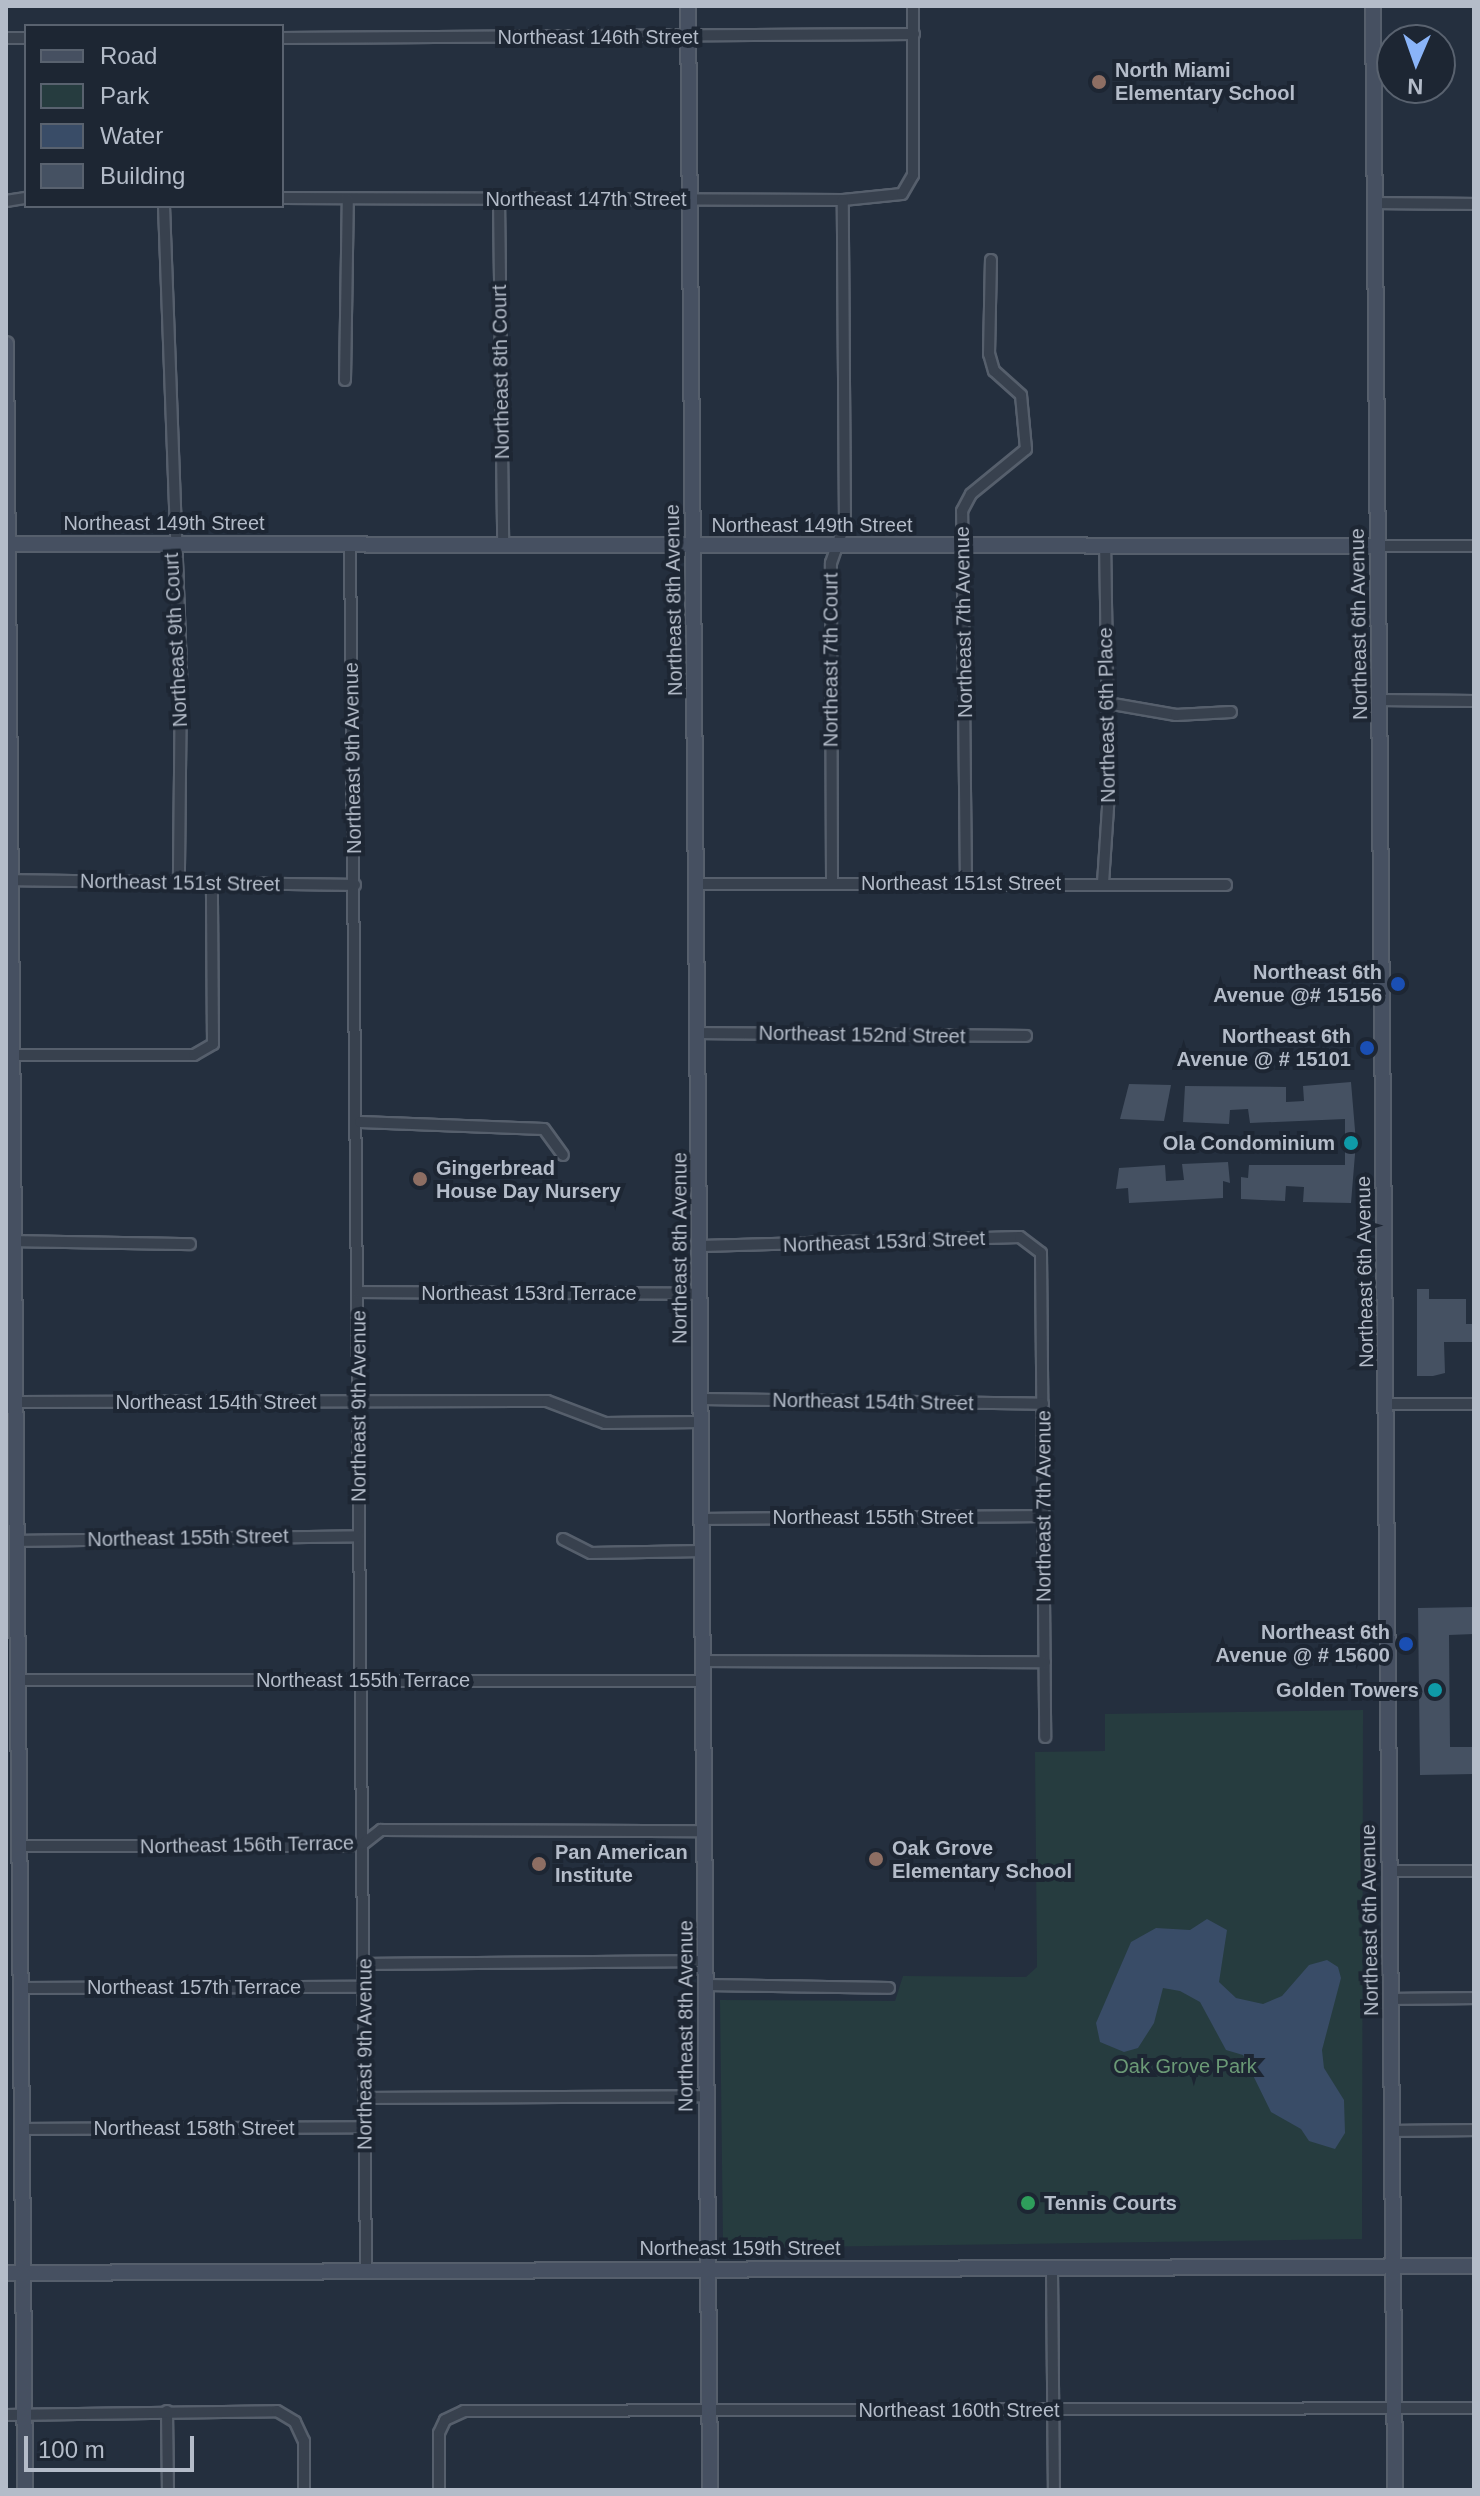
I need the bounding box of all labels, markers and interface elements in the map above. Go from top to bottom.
legend [24,24,284,208]
north arrow [1376,24,1456,104]
street label: Northeast 146th Street [497,25,699,49]
text: Road [100,42,157,69]
place label: North Miami Elementary School [1115,58,1295,105]
marker: North Miami Elementary School [1090,73,1108,91]
text: N [1407,74,1424,99]
text: Park [100,82,149,109]
text: Water [100,122,163,149]
text: Building [100,162,185,189]
street label: Northeast 147th Street [485,187,687,211]
street label: Northeast 8th Court [487,285,515,459]
street label: Northeast 8th Avenue [660,503,688,697]
street label: Northeast 149th Street [63,511,265,535]
street label: Northeast 149th Street [711,513,913,537]
street label: Northeast 7th Avenue [950,525,978,719]
street label: Northeast 6th Avenue [1345,527,1373,721]
street label: Northeast 9th Court [159,552,193,728]
street label: Northeast 7th Court [819,573,843,747]
street label: Northeast 6th Place [1093,627,1121,803]
street label: Northeast 9th Avenue [339,661,367,855]
street label: Northeast 151st Street [80,869,280,897]
street label: Northeast 151st Street [861,871,1061,895]
place label: Northeast 6th Avenue @# 15156 [1213,960,1382,1007]
marker: Northeast 6th Avenue @# 15156 [1389,975,1407,993]
street label: Northeast 152nd Street [758,1021,966,1049]
place label: Northeast 6th Avenue @ # 15101 [1177,1024,1351,1071]
marker: Northeast 6th Avenue @ # 15101 [1358,1039,1376,1057]
place label: Ola Condominium [1163,1131,1335,1155]
marker: Ola Condominium [1342,1134,1360,1152]
street label: Northeast 8th Avenue [668,1151,692,1345]
place label: Gingerbread House Day Nursery [436,1156,621,1203]
marker: Gingerbread House Day Nursery [411,1170,429,1188]
street label: Northeast 6th Avenue [1351,1175,1379,1369]
street label: Northeast 153rd Street [782,1226,986,1258]
street label: Northeast 153rd Terrace [421,1281,637,1305]
street label: Northeast 9th Avenue [347,1309,371,1503]
street label: Northeast 154th Street [772,1388,974,1416]
street label: Northeast 154th Street [115,1390,317,1414]
street label: Northeast 7th Avenue [1032,1409,1056,1603]
street label: Northeast 155th Street [772,1505,974,1529]
street label: Northeast 155th Street [87,1524,289,1552]
place label: Northeast 6th Avenue @ # 15600 [1216,1620,1390,1667]
marker: Northeast 6th Avenue @ # 15600 [1397,1635,1415,1653]
street label: Northeast 155th Terrace [256,1668,470,1692]
place label: Golden Towers [1276,1678,1419,1702]
marker: Golden Towers [1426,1681,1444,1699]
street label: Northeast 6th Avenue [1356,1823,1384,2017]
street label: Northeast 156th Terrace [140,1831,354,1859]
place label: Oak Grove Elementary School [892,1836,1072,1883]
place label: Pan American Institute [555,1840,688,1887]
marker: Oak Grove Elementary School [867,1850,885,1868]
marker: Pan American Institute [530,1855,548,1873]
street label: Northeast 8th Avenue [674,1919,698,2113]
street label: Northeast 9th Avenue [353,1957,377,2151]
street label: Northeast 157th Terrace [87,1975,301,1999]
park label: Oak Grove Park [1113,2054,1257,2078]
street label: Northeast 158th Street [93,2116,295,2140]
place label: Tennis Courts [1044,2191,1177,2215]
marker: Tennis Courts [1019,2194,1037,2212]
street label: Northeast 159th Street [639,2236,841,2260]
street label: Northeast 160th Street [858,2398,1060,2422]
scale bar [28,2420,198,2470]
text: 100 m [38,2436,105,2463]

